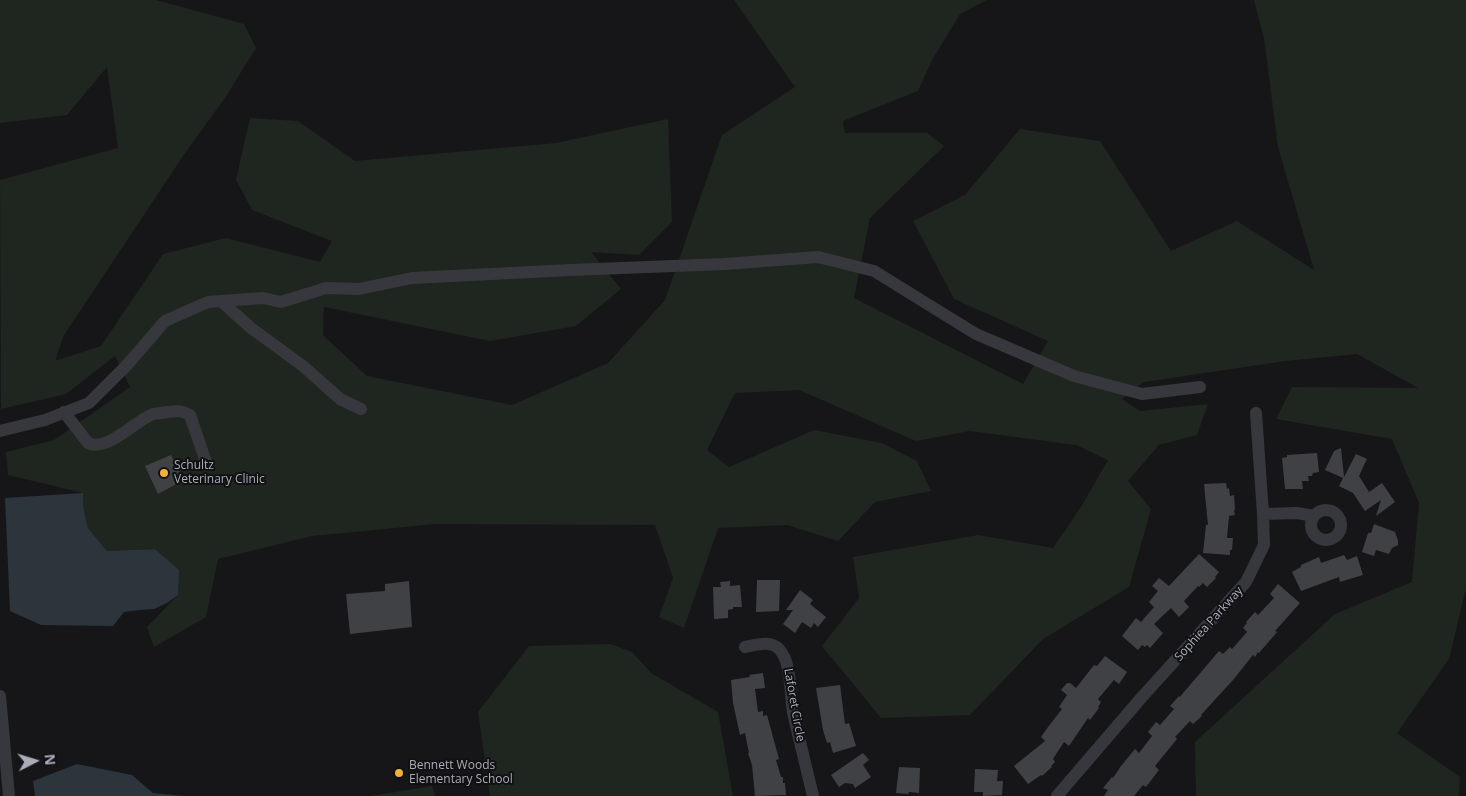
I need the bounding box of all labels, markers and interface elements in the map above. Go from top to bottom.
place label: Schultz Veterinary Clinic [174,459,265,487]
marker: Schultz Veterinary Clinic [158,467,170,479]
street label: Sophiea Parkway [1172,584,1246,664]
street label: Laforet Circle [780,667,808,743]
north arrow [10,736,60,786]
text: N [40,753,60,766]
place label: Bennett Woods Elementary School [409,759,513,787]
marker: Bennett Woods Elementary School [393,767,405,779]

